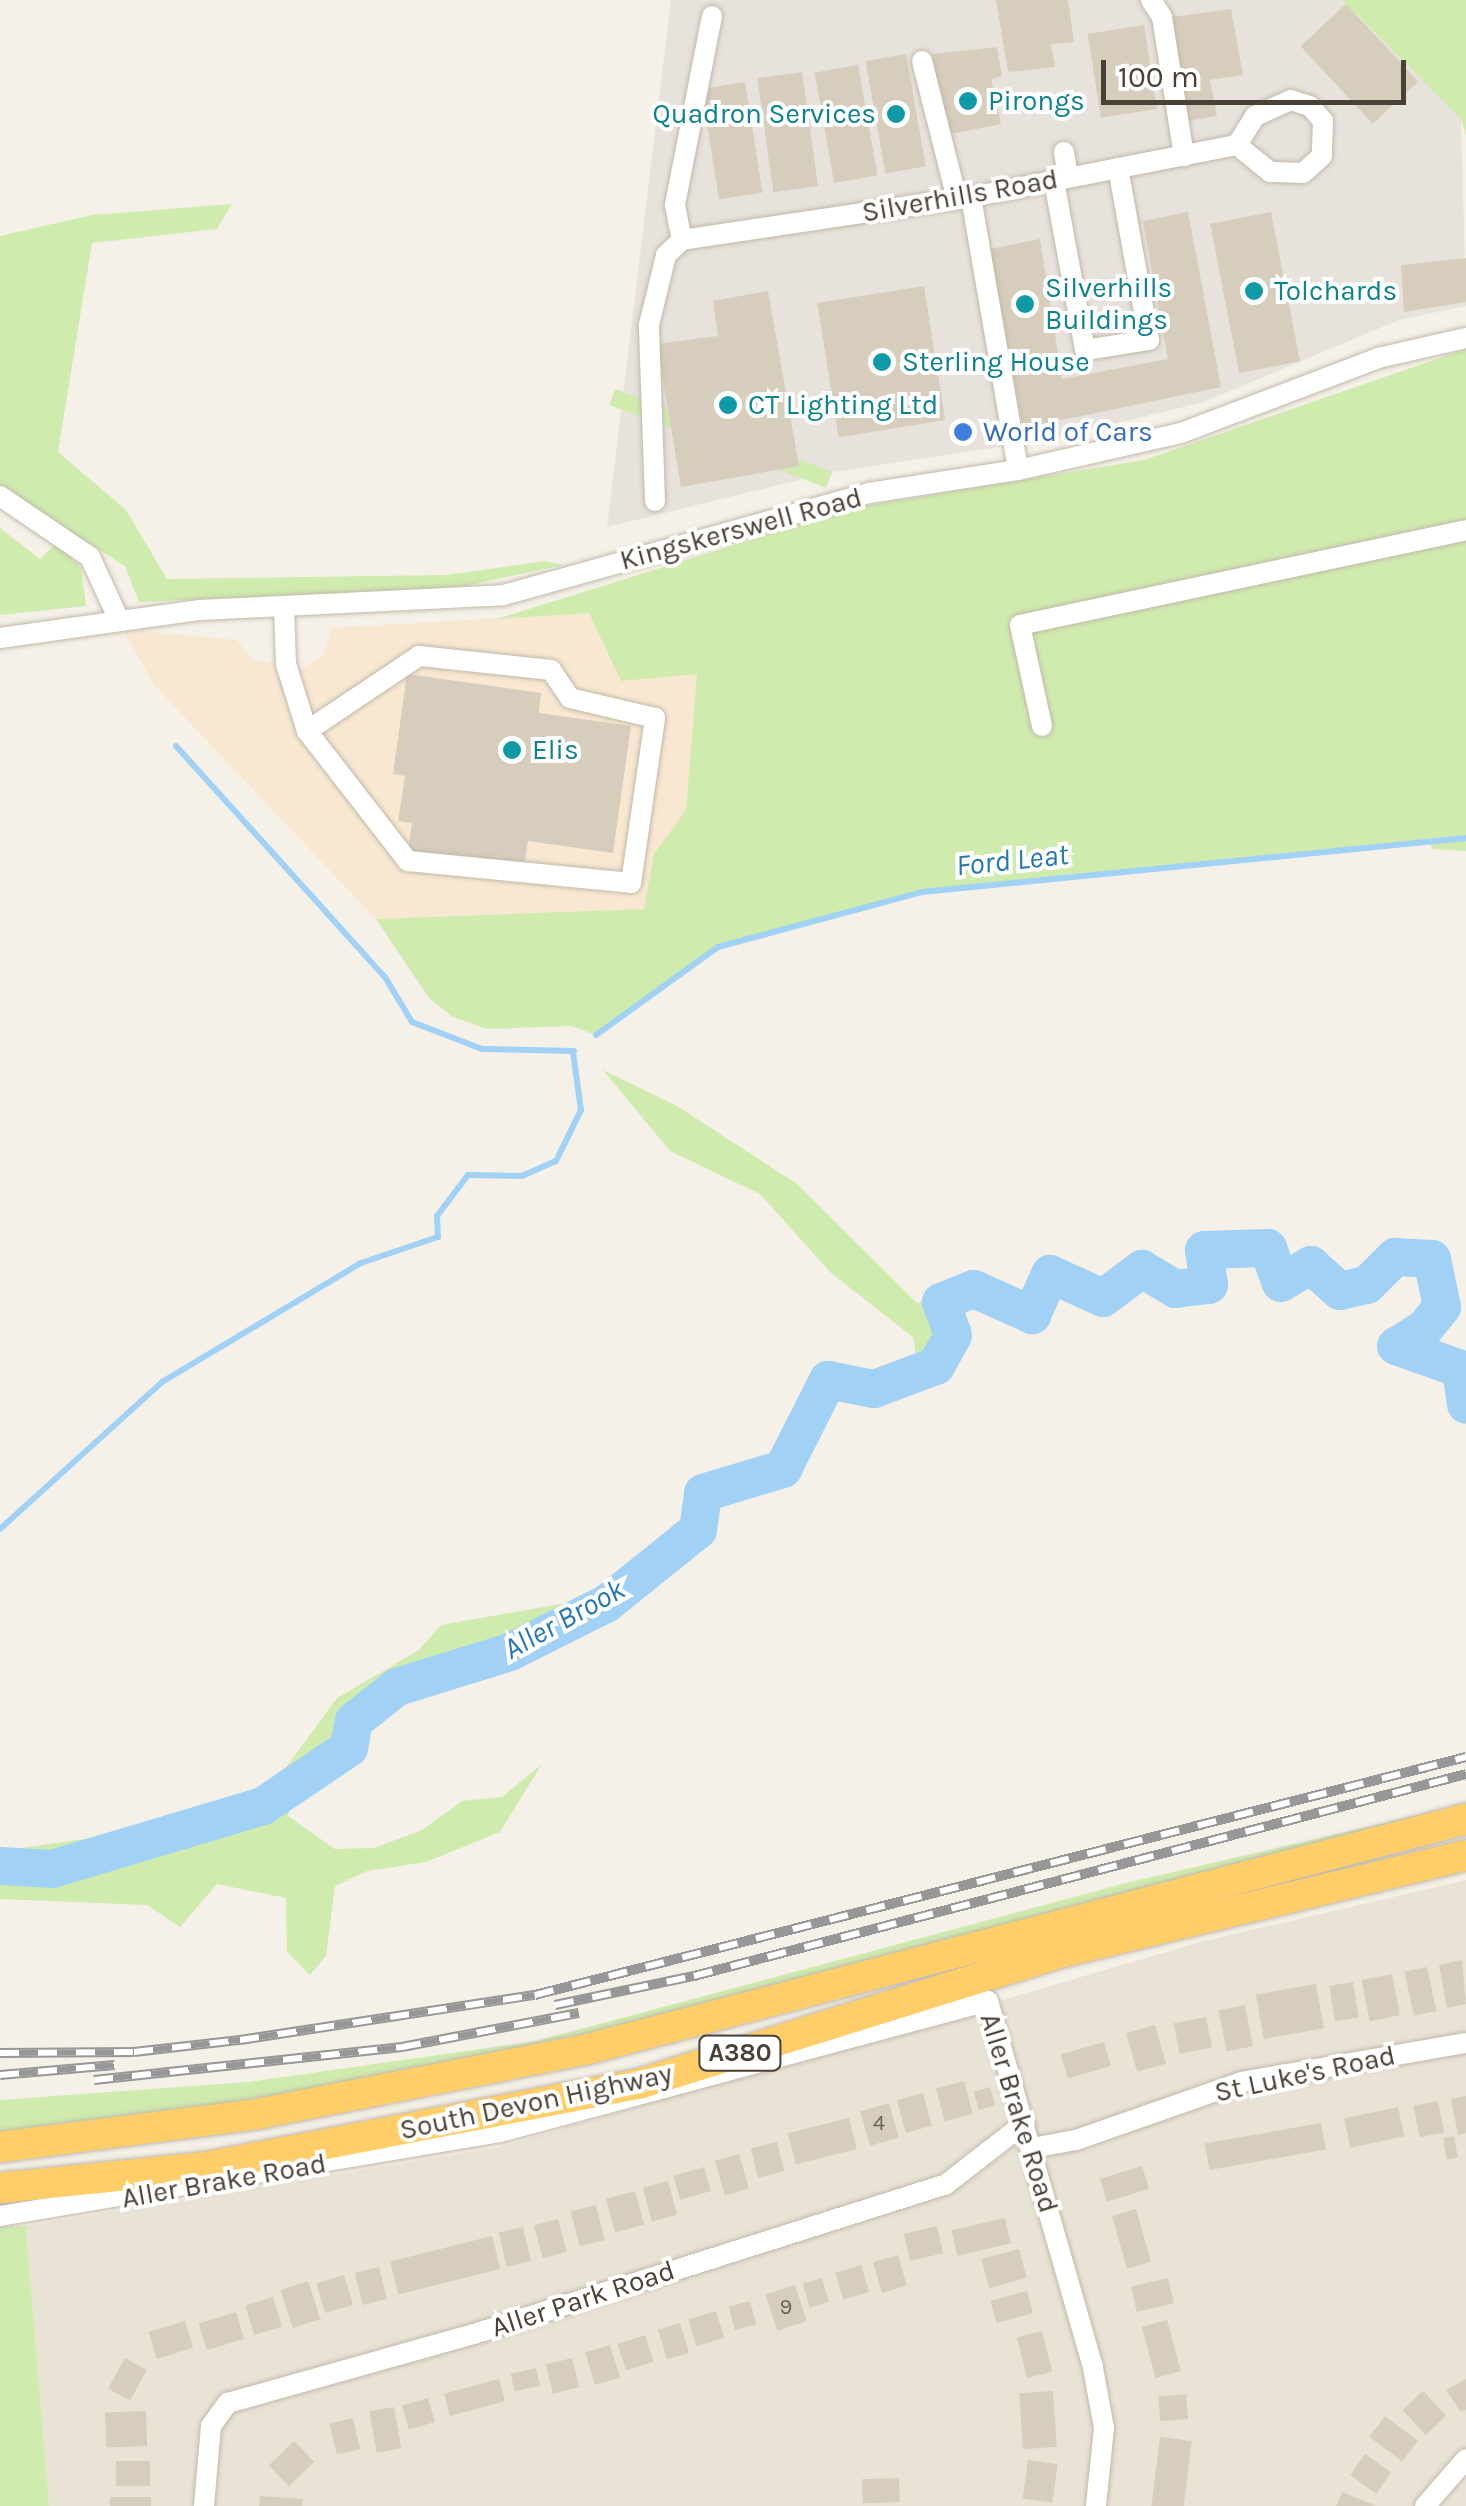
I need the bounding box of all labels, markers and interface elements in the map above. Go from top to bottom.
scale bar [1106,40,1411,102]
text: 100 m [1118,59,1199,95]
place label: Pirongs [988,84,1085,118]
marker: Pirongs [957,90,979,112]
place label: Quadron Services [652,97,876,131]
marker: Quadron Services [885,103,907,125]
street label: Silverhills Road [859,162,1061,230]
place label: Silverhills Buildings [1045,271,1172,337]
place label: Tolchards [1274,274,1397,308]
marker: Tolchards [1243,280,1265,302]
marker: Silverhills Buildings [1014,293,1036,315]
place label: Sterling House [902,345,1090,379]
marker: Sterling House [871,351,893,373]
place label: CT Lighting Ltd [748,388,938,422]
marker: CT Lighting Ltd [717,394,739,416]
place label: World of Cars [983,415,1153,449]
marker: World of Cars [952,421,974,443]
street label: Kingskerswell Road [616,481,866,577]
place label: Elis [532,733,579,767]
marker: Elis [501,739,523,761]
water label: Ford Leat [954,836,1070,884]
water label: Aller Brook [497,1571,631,1667]
street label: Aller Brake Road [973,2009,1065,2217]
road number: A380 [698,2033,782,2073]
street label: St Luke's Road [1212,2038,1398,2110]
street label: South Devon Highway [397,2057,675,2147]
house number: 4 [873,2111,885,2137]
street label: Aller Brake Road [119,2146,329,2216]
street label: Aller Park Road [487,2254,679,2344]
house number: 9 [780,2295,792,2321]

